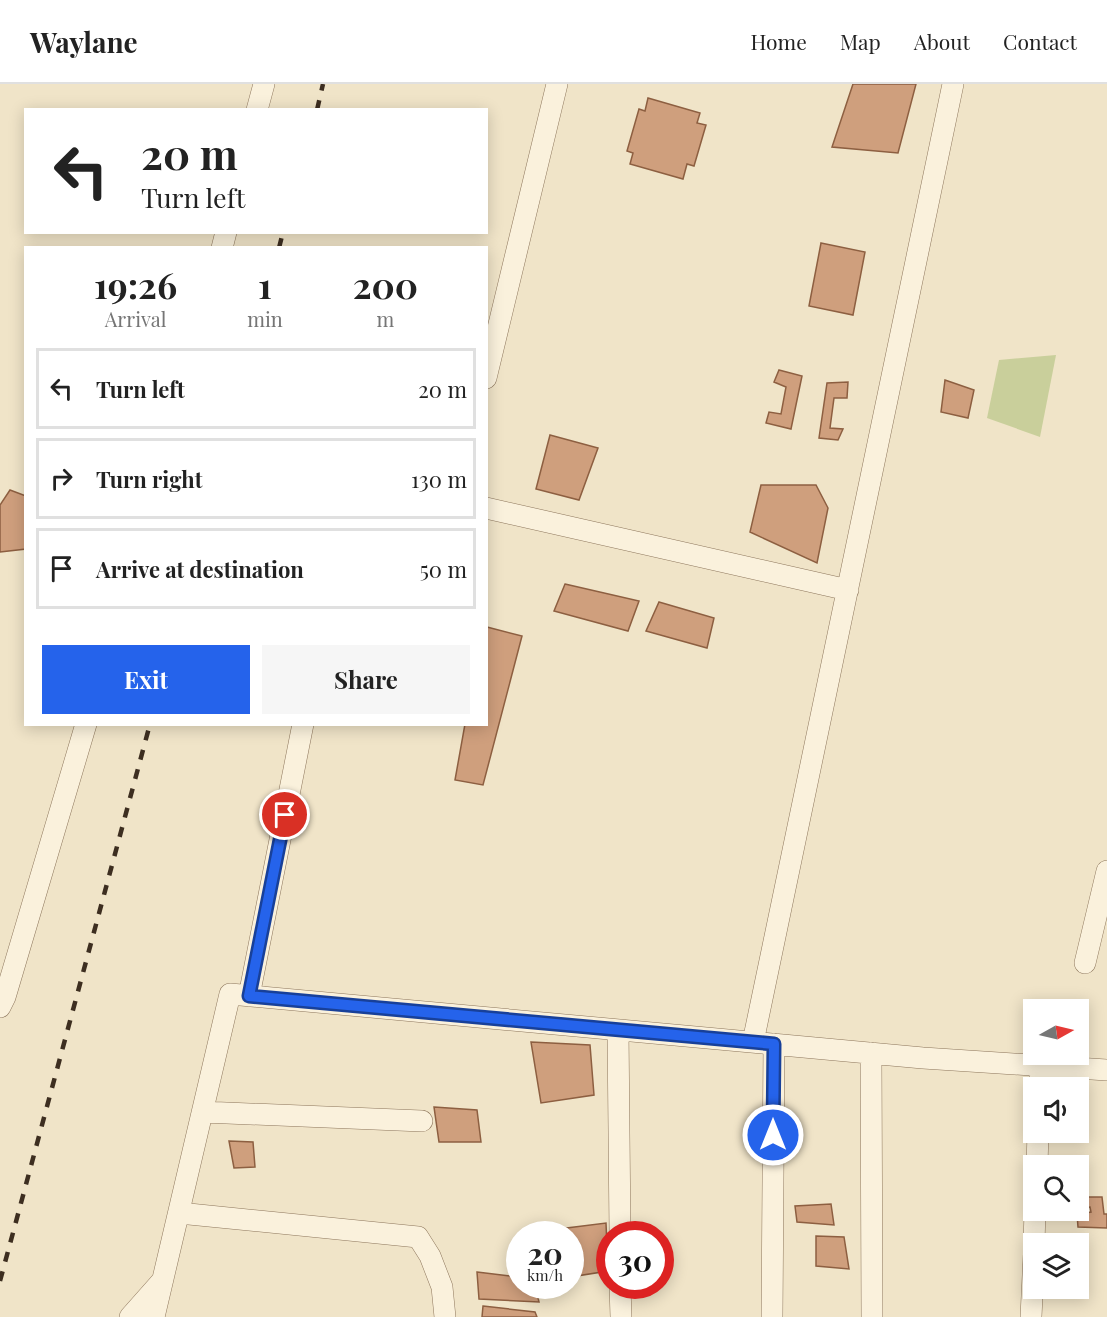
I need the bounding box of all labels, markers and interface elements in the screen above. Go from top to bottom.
text: Waylane [30,23,138,60]
text: Home [751,27,807,55]
text: Map [840,27,881,55]
text: About [914,27,970,55]
text: Contact [1003,27,1077,55]
text: 20 m [141,125,238,181]
icon: left [42,132,120,210]
text: Turn left [141,179,245,215]
text: 19:26 [94,260,177,308]
text: 1 [258,260,272,308]
text: 200 [353,260,418,308]
text: Arrival [105,305,166,332]
text: min [247,305,283,332]
text: m [376,305,394,332]
icon: left [45,372,78,405]
text: Turn left [96,374,185,404]
text: 20 m [418,374,467,404]
icon: right [45,462,78,495]
text: Turn right [96,464,202,494]
text: 130 m [411,464,467,494]
icon: arrive [45,552,78,585]
text: Arrive at destination [96,554,304,584]
text: 50 m [420,554,467,584]
button: Exit [42,645,250,714]
button: Share [262,645,470,714]
pin [259,789,310,840]
icon: arrive [268,798,301,831]
north arrow [1023,999,1089,1065]
map controls [1023,999,1089,1299]
button: sound [1023,1077,1089,1143]
position arrow [741,1103,805,1167]
button: search [1023,1155,1089,1221]
speed limit sign: 30 [596,1221,674,1299]
text: 20 [527,1233,563,1273]
button: layers [1023,1233,1089,1299]
text: km/h [527,1265,563,1285]

